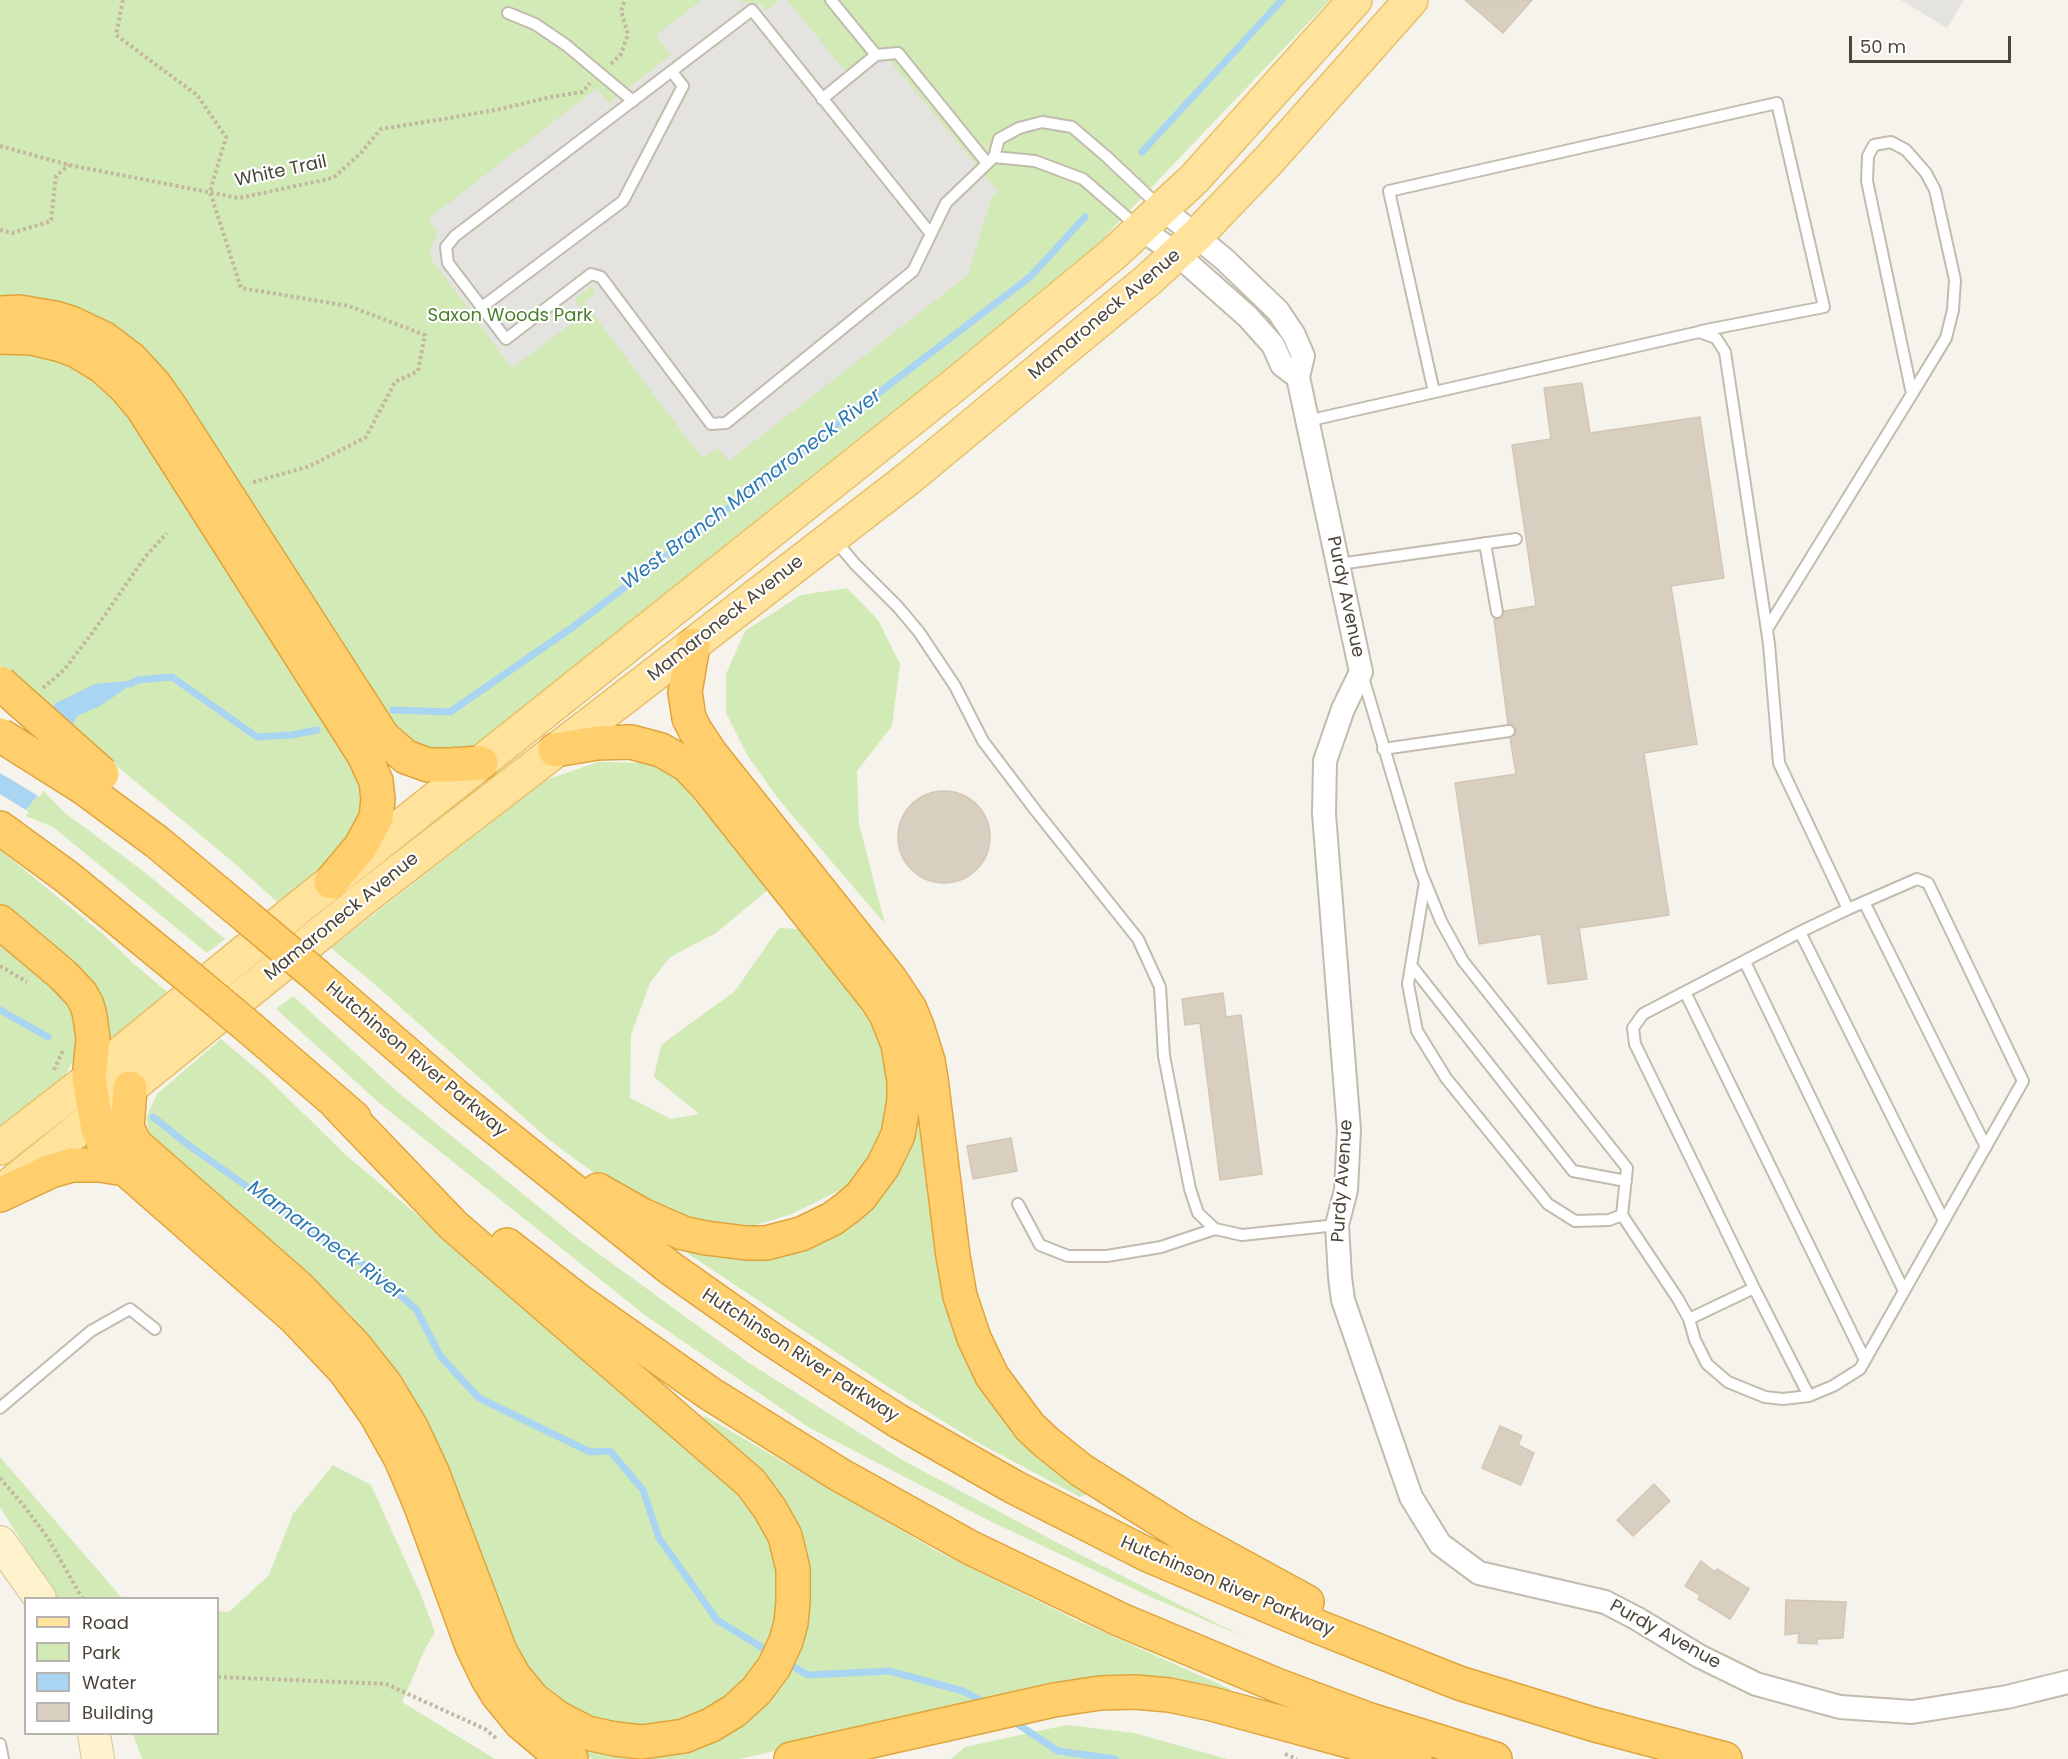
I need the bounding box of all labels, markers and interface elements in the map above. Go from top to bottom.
scale bar [1852,24,2014,62]
text: 50 m [1860,34,1906,59]
street label: White Trail [233,152,329,192]
street label: Mamaroneck Avenue [1025,245,1185,385]
park label: Saxon Woods Park [428,305,592,327]
water label: West Branch Mamaroneck River [617,384,887,596]
street label: Purdy Avenue [1322,534,1368,660]
street label: Mamaroneck Avenue [644,551,808,687]
street label: Mamaroneck Avenue [261,848,423,986]
street label: Hutchinson River Parkway [321,978,511,1142]
street label: Purdy Avenue [1328,1119,1358,1243]
water label: Mamaroneck River [242,1176,408,1306]
street label: Hutchinson River Parkway [698,1284,902,1428]
street label: Hutchinson River Parkway [1117,1532,1337,1642]
street label: Purdy Avenue [1606,1596,1724,1674]
legend [24,1597,219,1735]
text: Road [82,1610,129,1635]
text: Park [82,1640,121,1665]
text: Water [82,1670,136,1695]
text: Building [82,1700,154,1725]

